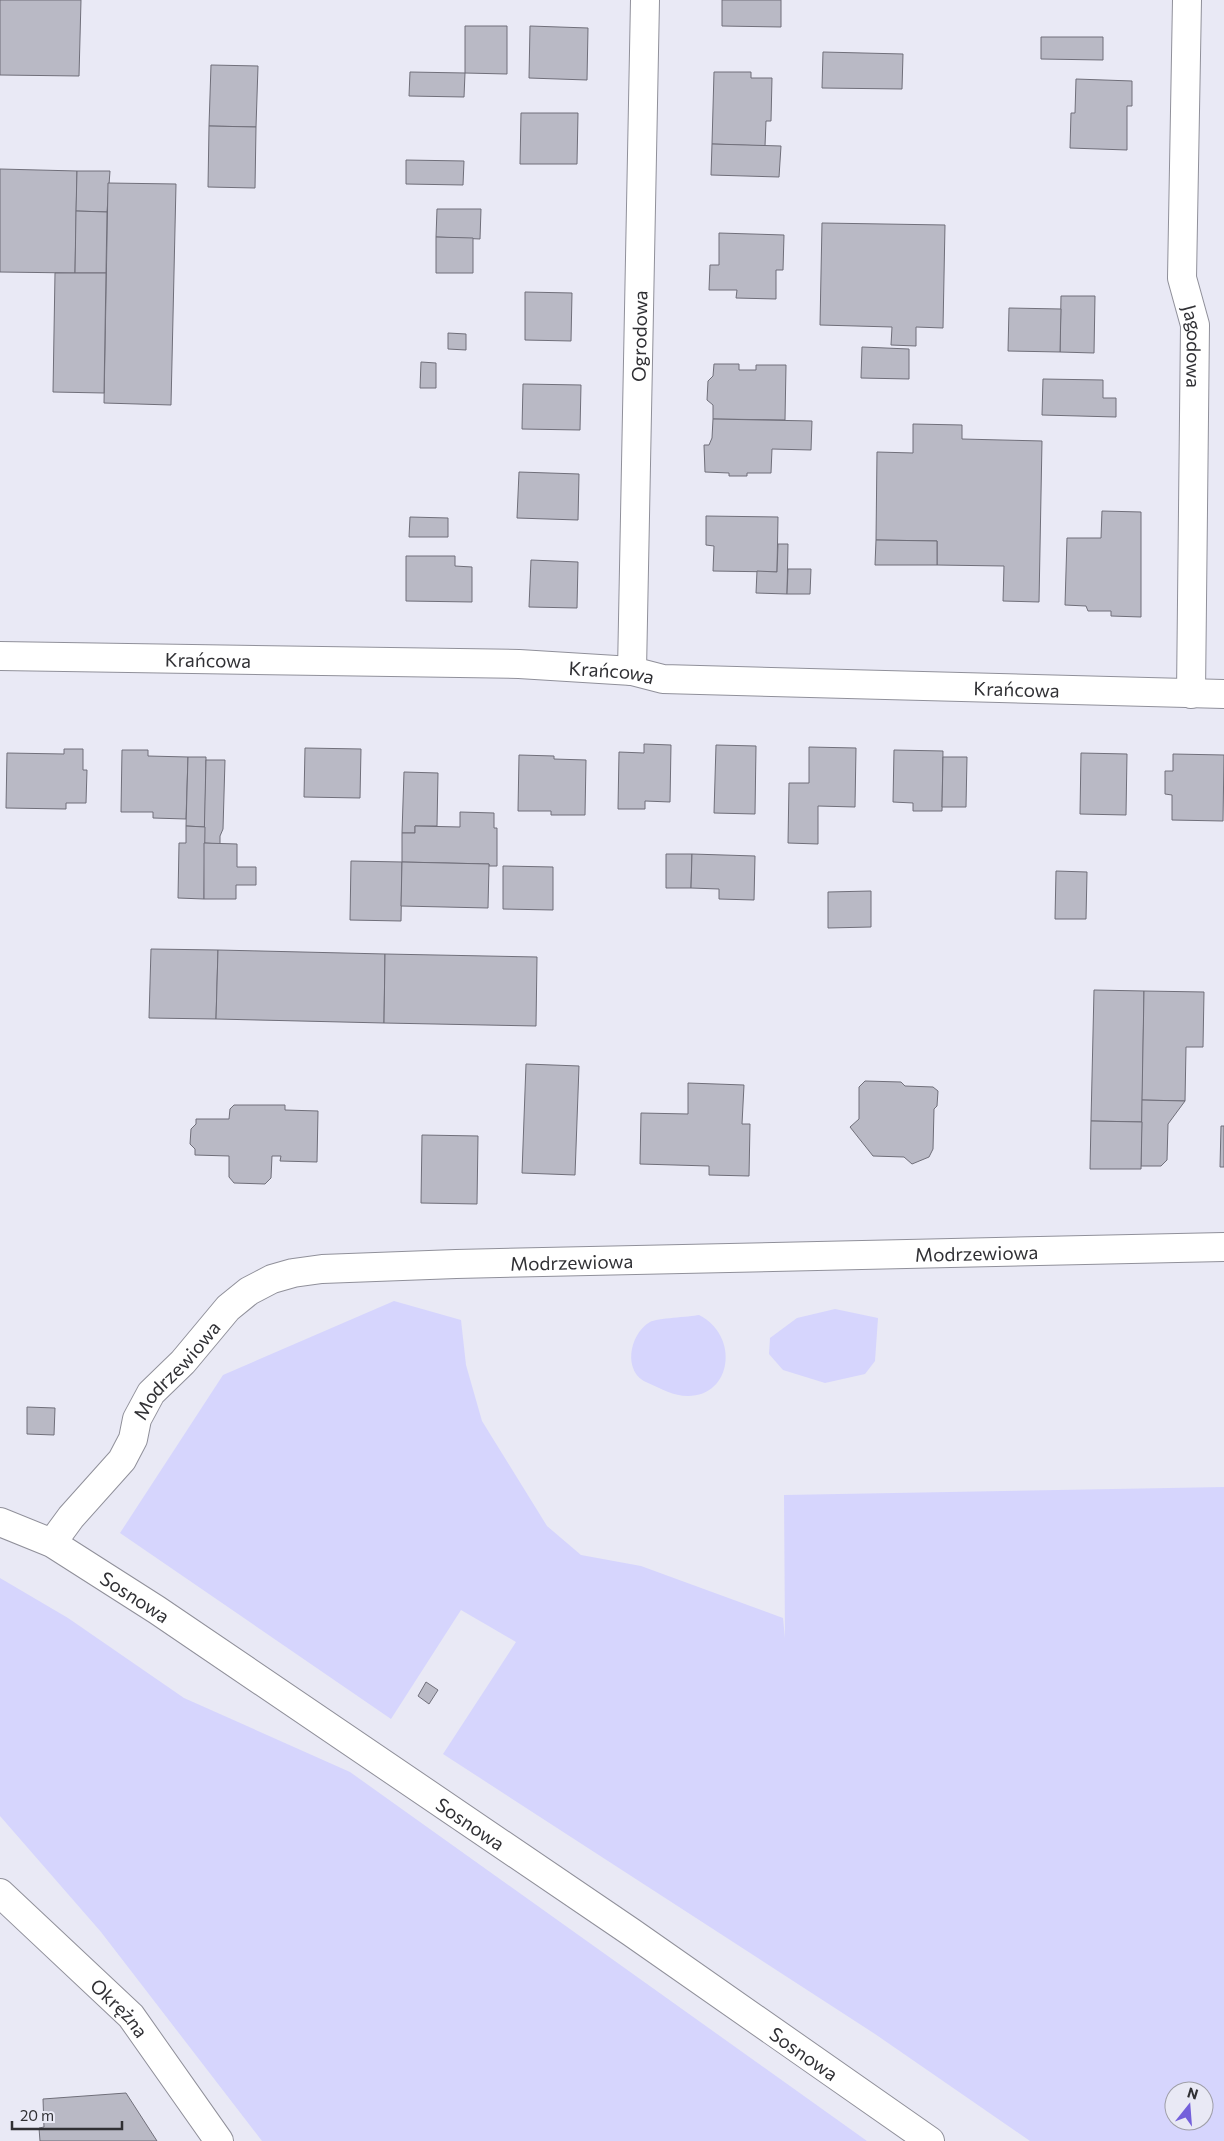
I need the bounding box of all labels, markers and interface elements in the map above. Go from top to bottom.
street label: Ogrodowa [626,290,651,382]
street label: Jagodowa [1178,302,1207,388]
street label: Krańcowa [165,647,251,671]
street label: Krańcowa [568,656,657,688]
street label: Krańcowa [973,676,1060,701]
street label: Modrzewiowa [915,1240,1038,1265]
street label: Modrzewiowa [510,1249,634,1274]
street label: Modrzewiowa [128,1316,224,1423]
street label: Sosnowa [96,1566,174,1627]
street label: Sosnowa [432,1792,509,1855]
street label: Okrężna [86,1973,154,2041]
street label: Sosnowa [766,2021,843,2085]
north arrow [1164,2081,1214,2131]
text: N [1185,2083,1200,2103]
scale bar [12,2098,122,2130]
text: 20 m [20,2106,54,2124]

